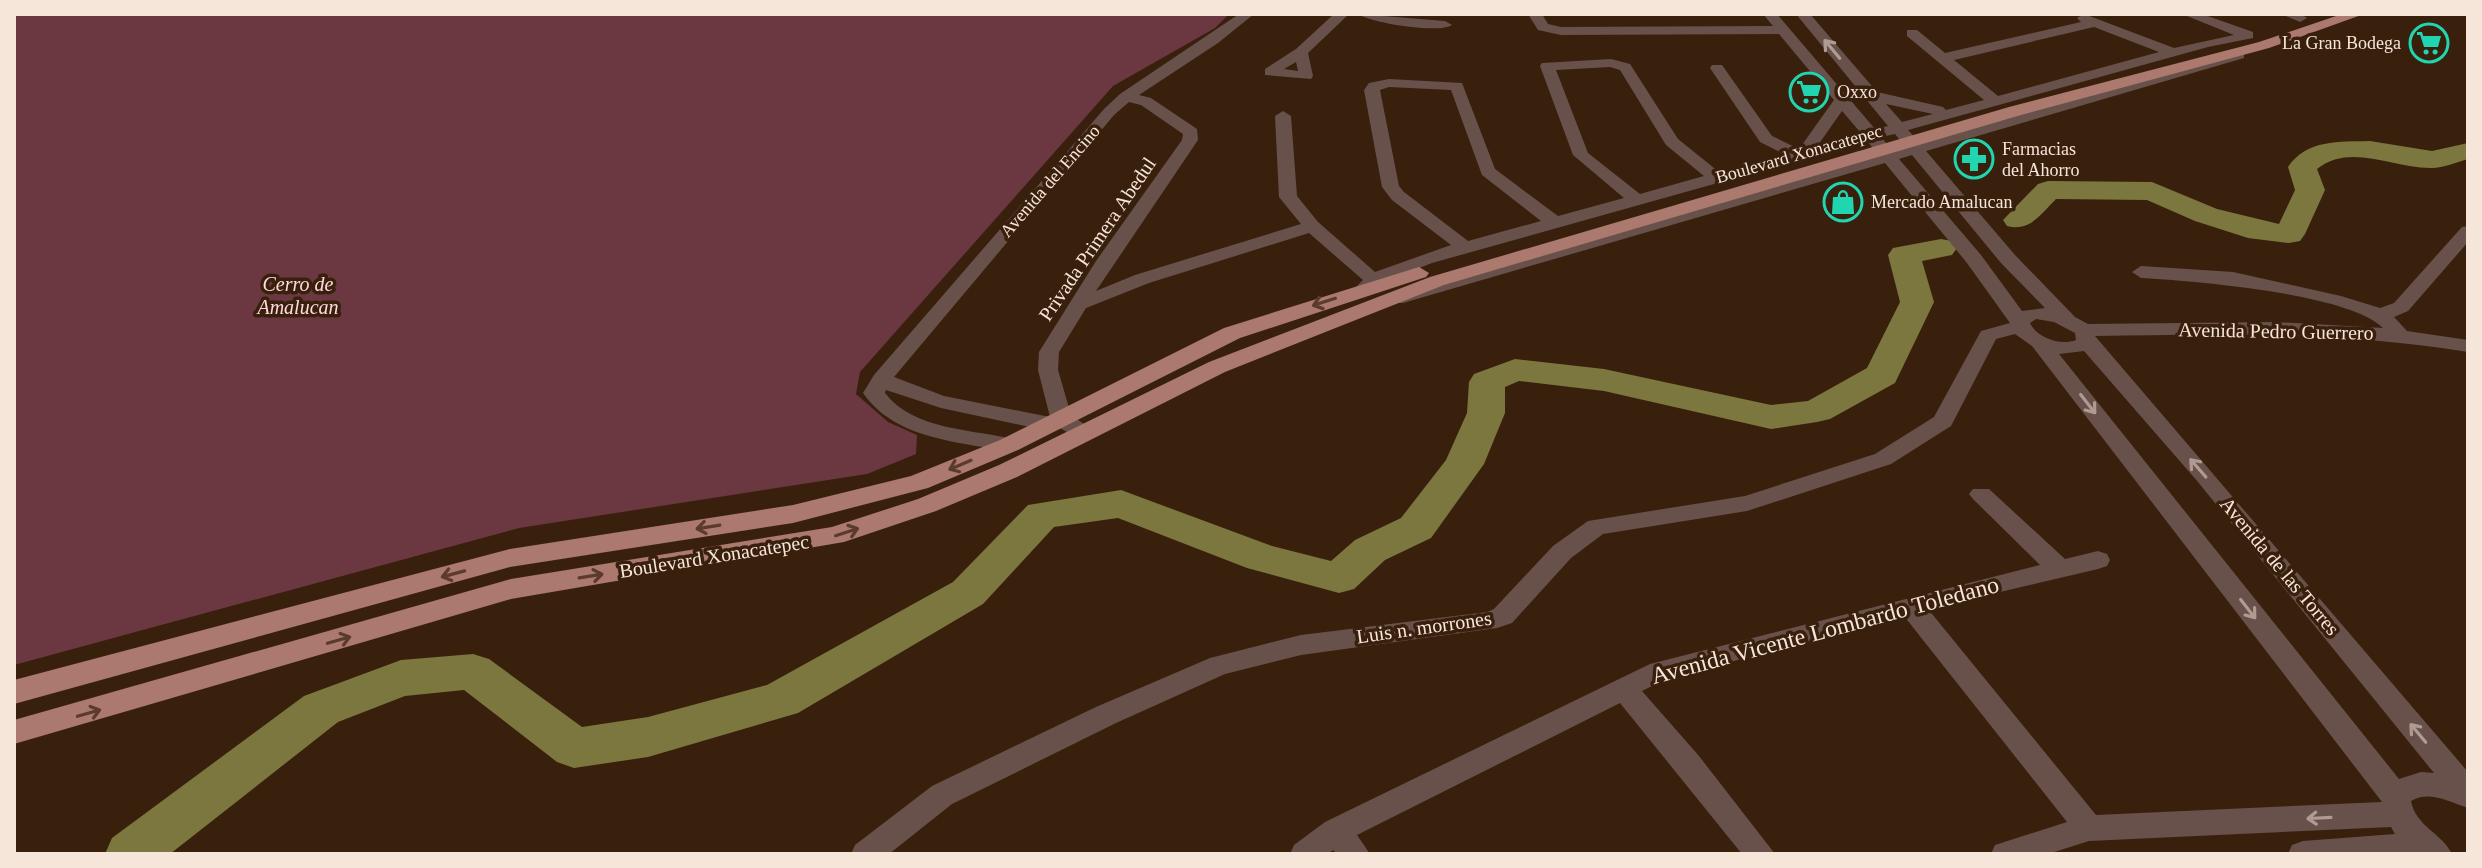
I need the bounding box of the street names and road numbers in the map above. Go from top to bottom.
street label: Avenida del Encino [996,121,1104,241]
street label: Boulevard Xonacatepec [1713,121,1885,187]
street label: Privada Primera Abedul [1034,153,1160,325]
street label: Avenida Pedro Guerrero [2178,318,2374,344]
street label: Avenida de las Torres [2216,493,2344,639]
street label: Boulevard Xonacatepec [618,530,811,583]
street label: Avenida Vicente Lombardo Toledano [1648,571,2002,689]
street label: Luis n. morrones [1355,607,1493,647]

